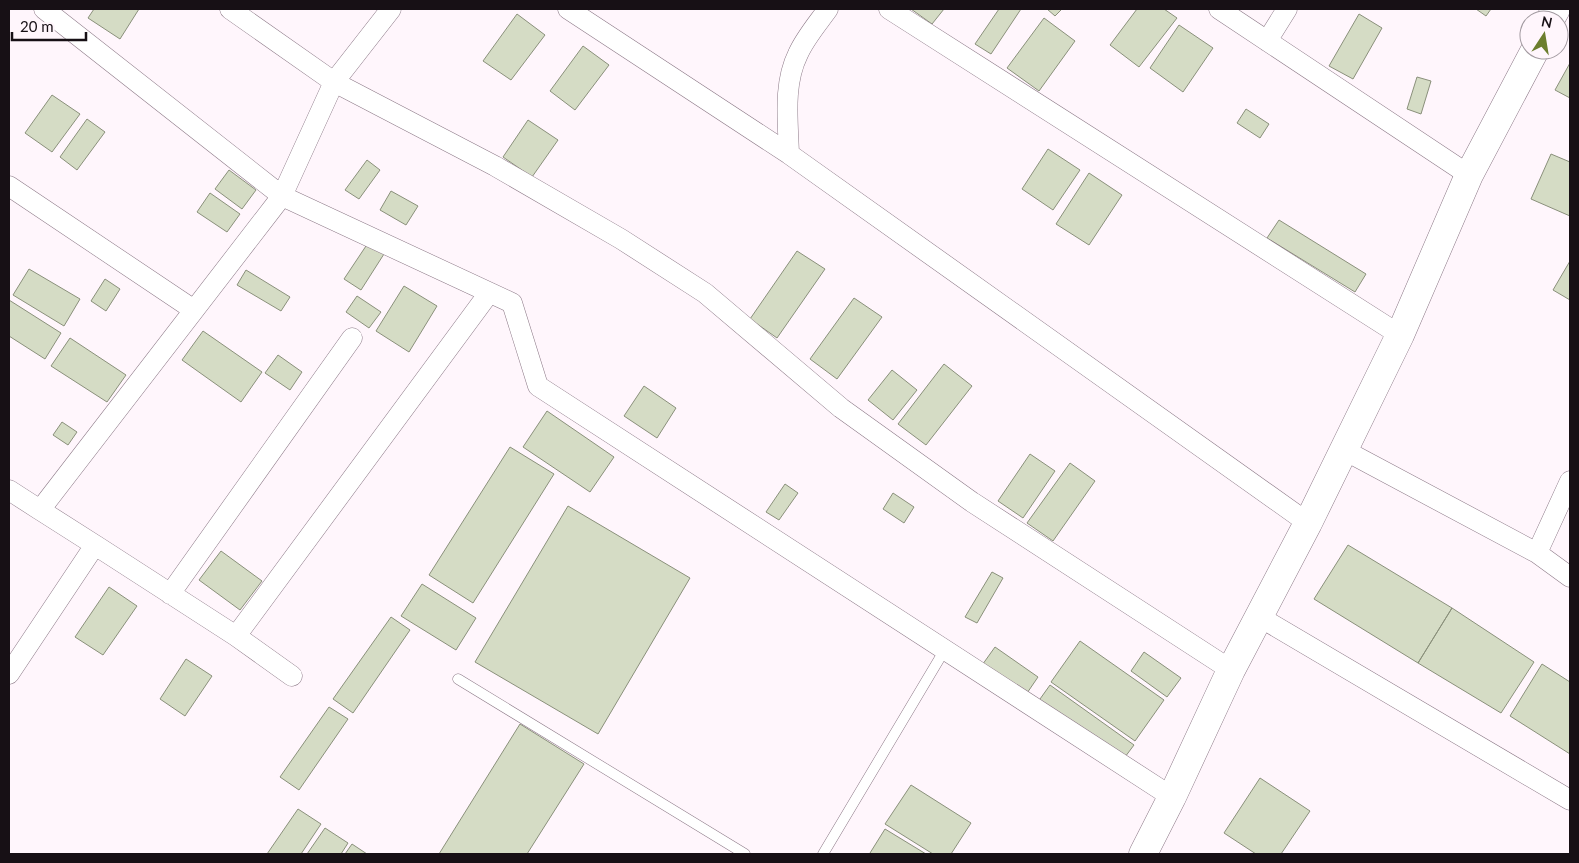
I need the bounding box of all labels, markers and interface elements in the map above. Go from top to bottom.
scale bar [12,10,86,42]
north arrow [1519,10,1569,60]
text: N [1540,12,1554,31]
text: 20 m [20,17,54,35]

